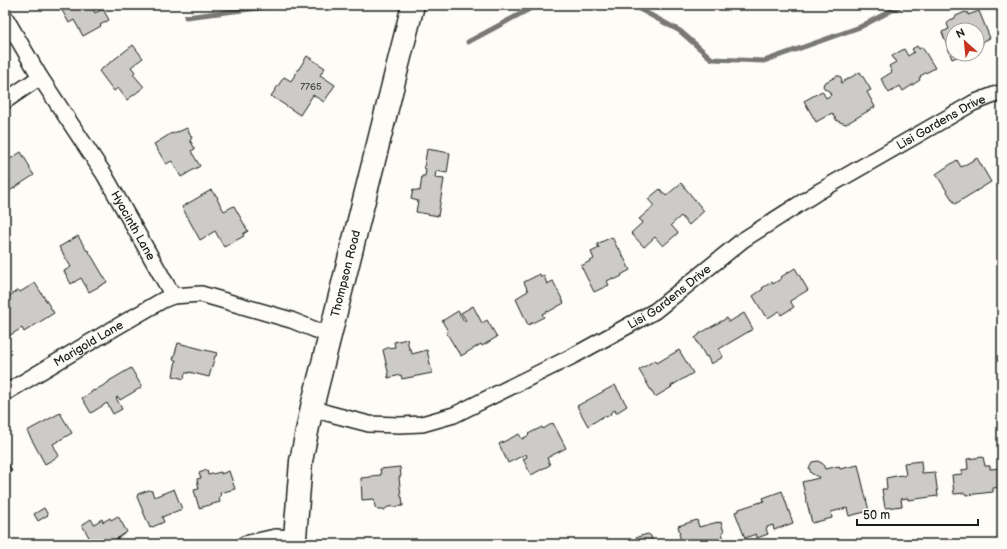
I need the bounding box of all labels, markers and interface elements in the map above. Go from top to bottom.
north arrow [945,22,985,62]
text: N [954,26,967,41]
house number: 7765 [300,81,322,93]
street label: Lisi Gardens Drive [894,91,988,153]
street label: Hyacinth Lane [108,188,159,263]
street label: Thompson Road [327,228,364,319]
street label: Lisi Gardens Drive [625,261,714,332]
street label: Marigold Lane [51,317,126,370]
scale bar [857,501,978,527]
text: 50 m [863,508,890,523]

